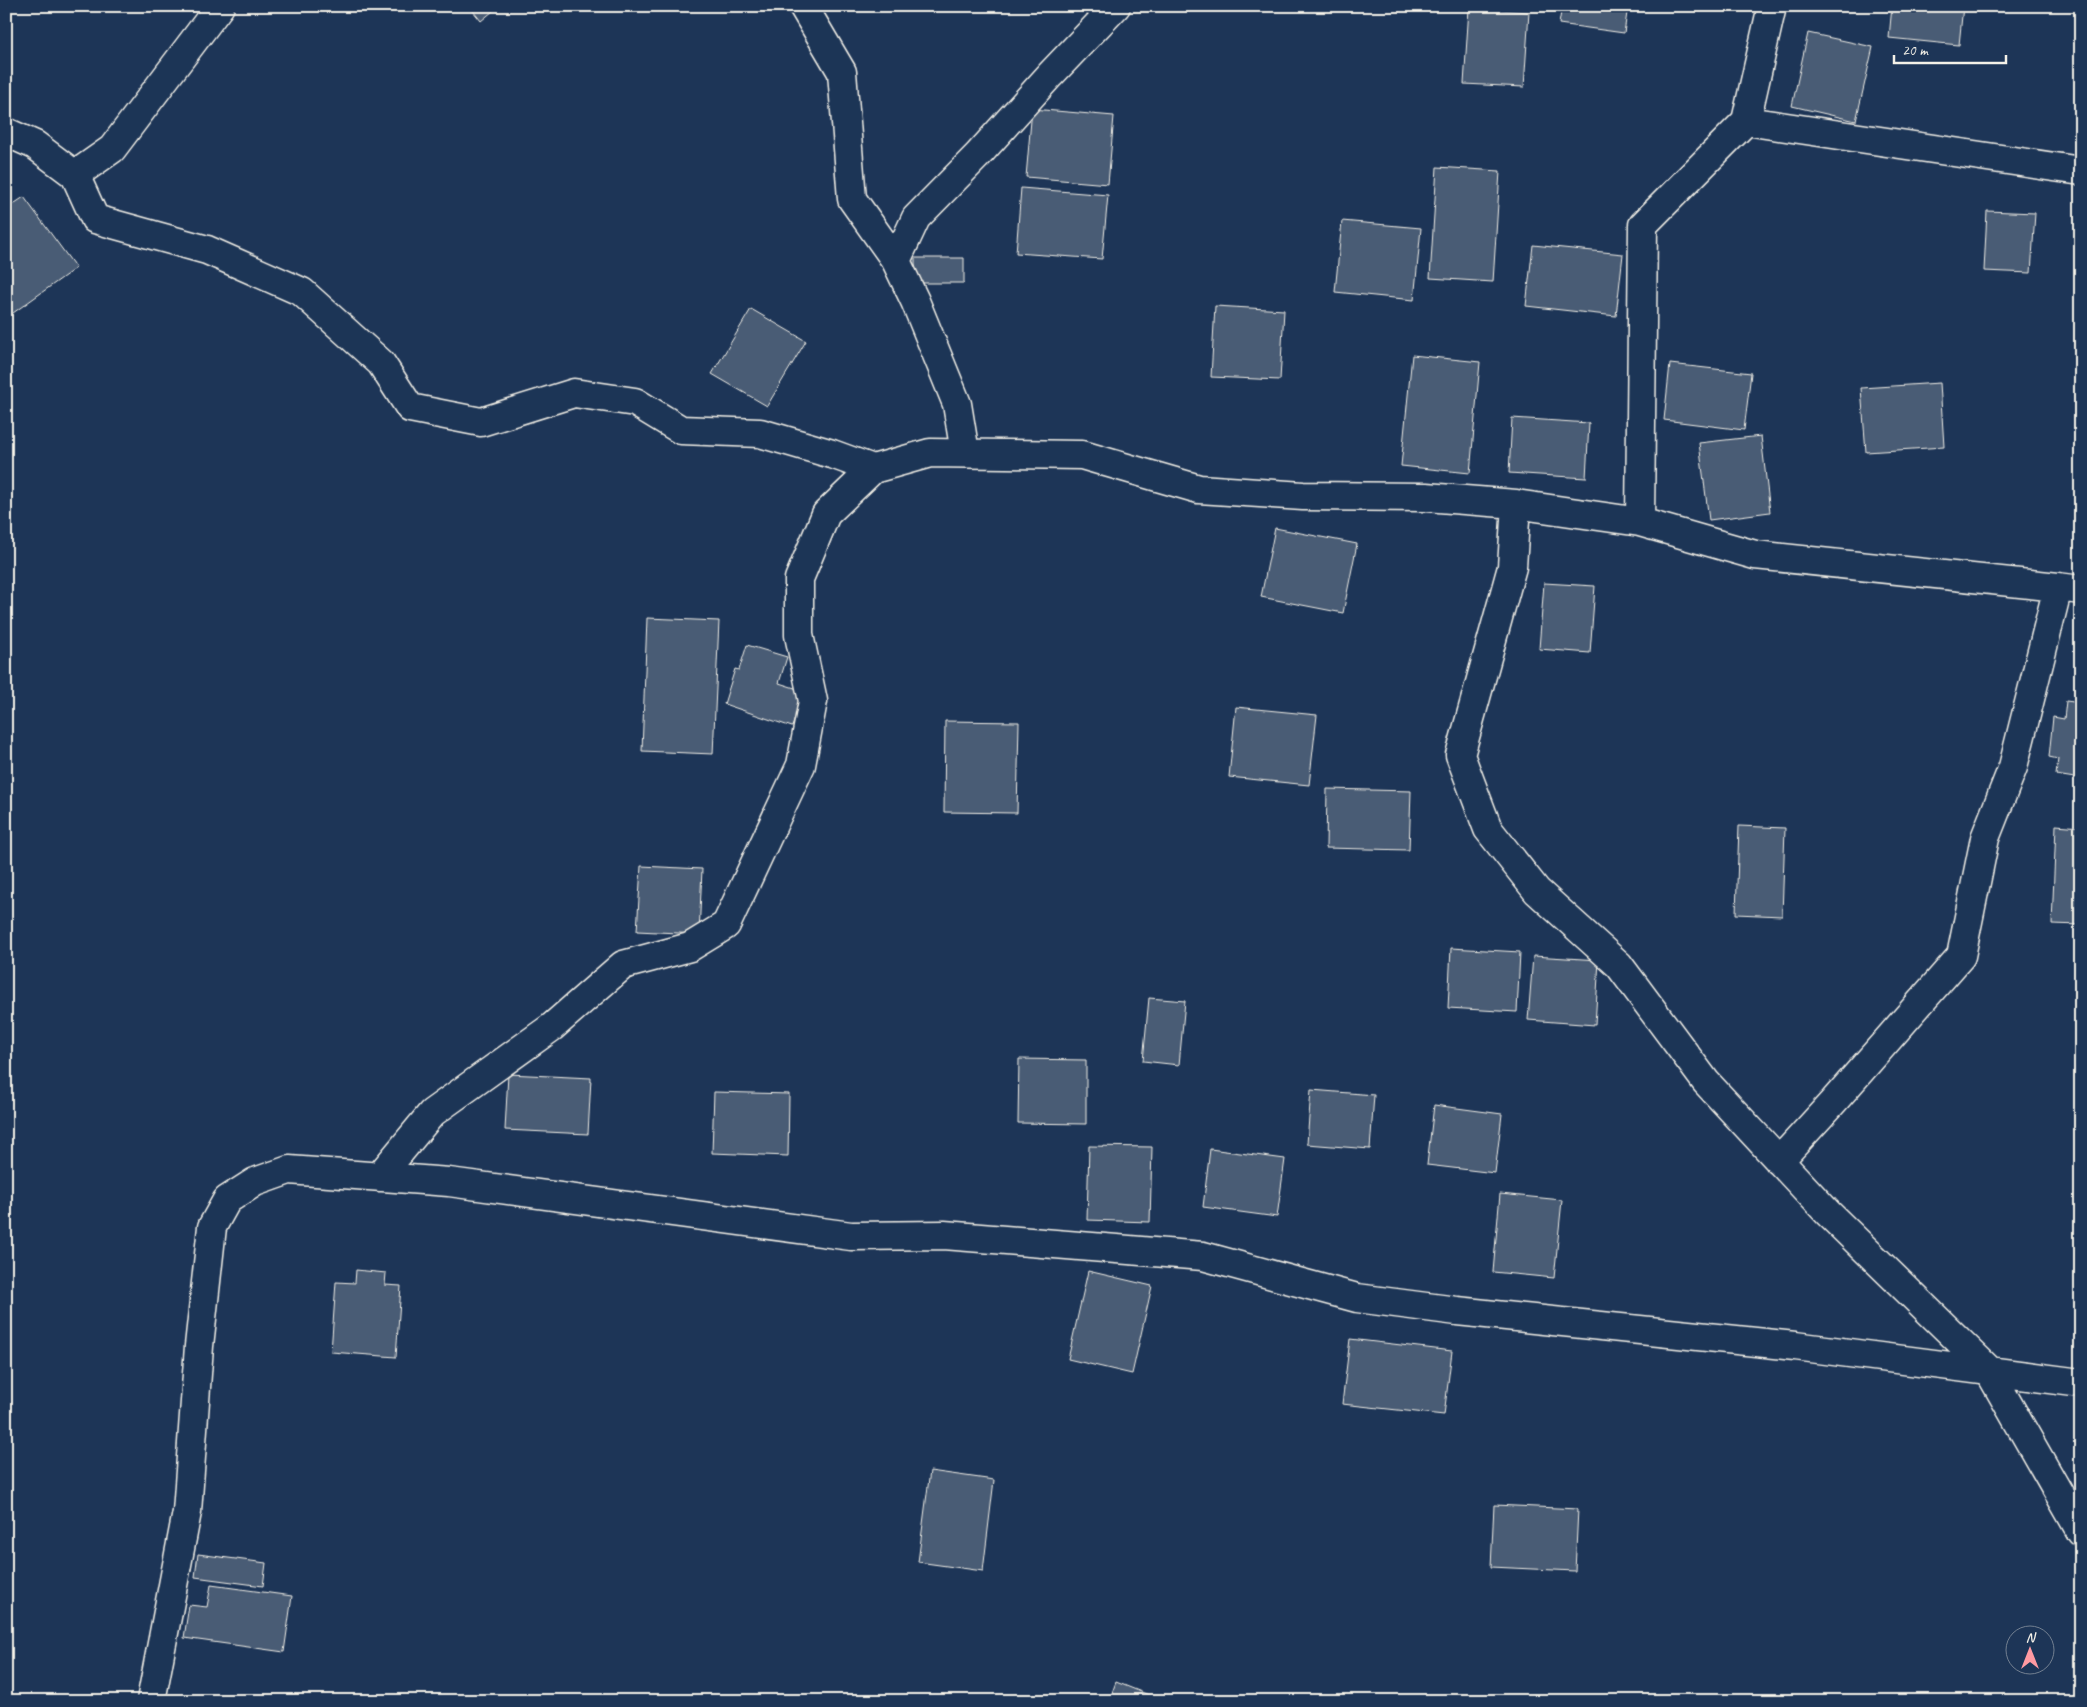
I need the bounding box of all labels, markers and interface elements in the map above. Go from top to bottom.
scale bar [1894,32,2007,64]
text: 20 m [1902,41,1929,60]
north arrow [2004,1624,2054,1674]
text: N [2026,1629,2037,1646]

